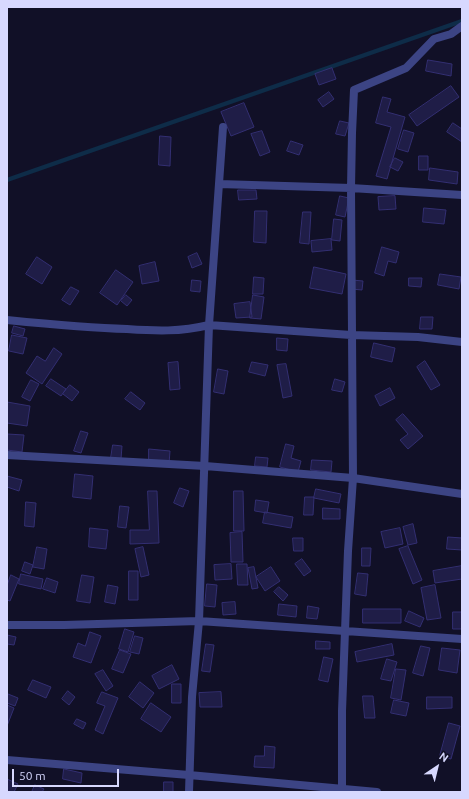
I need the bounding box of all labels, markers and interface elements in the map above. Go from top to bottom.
north arrow [417,747,457,787]
text: N [437,750,451,764]
scale bar [14,761,121,787]
text: 50 m [19,769,46,782]

